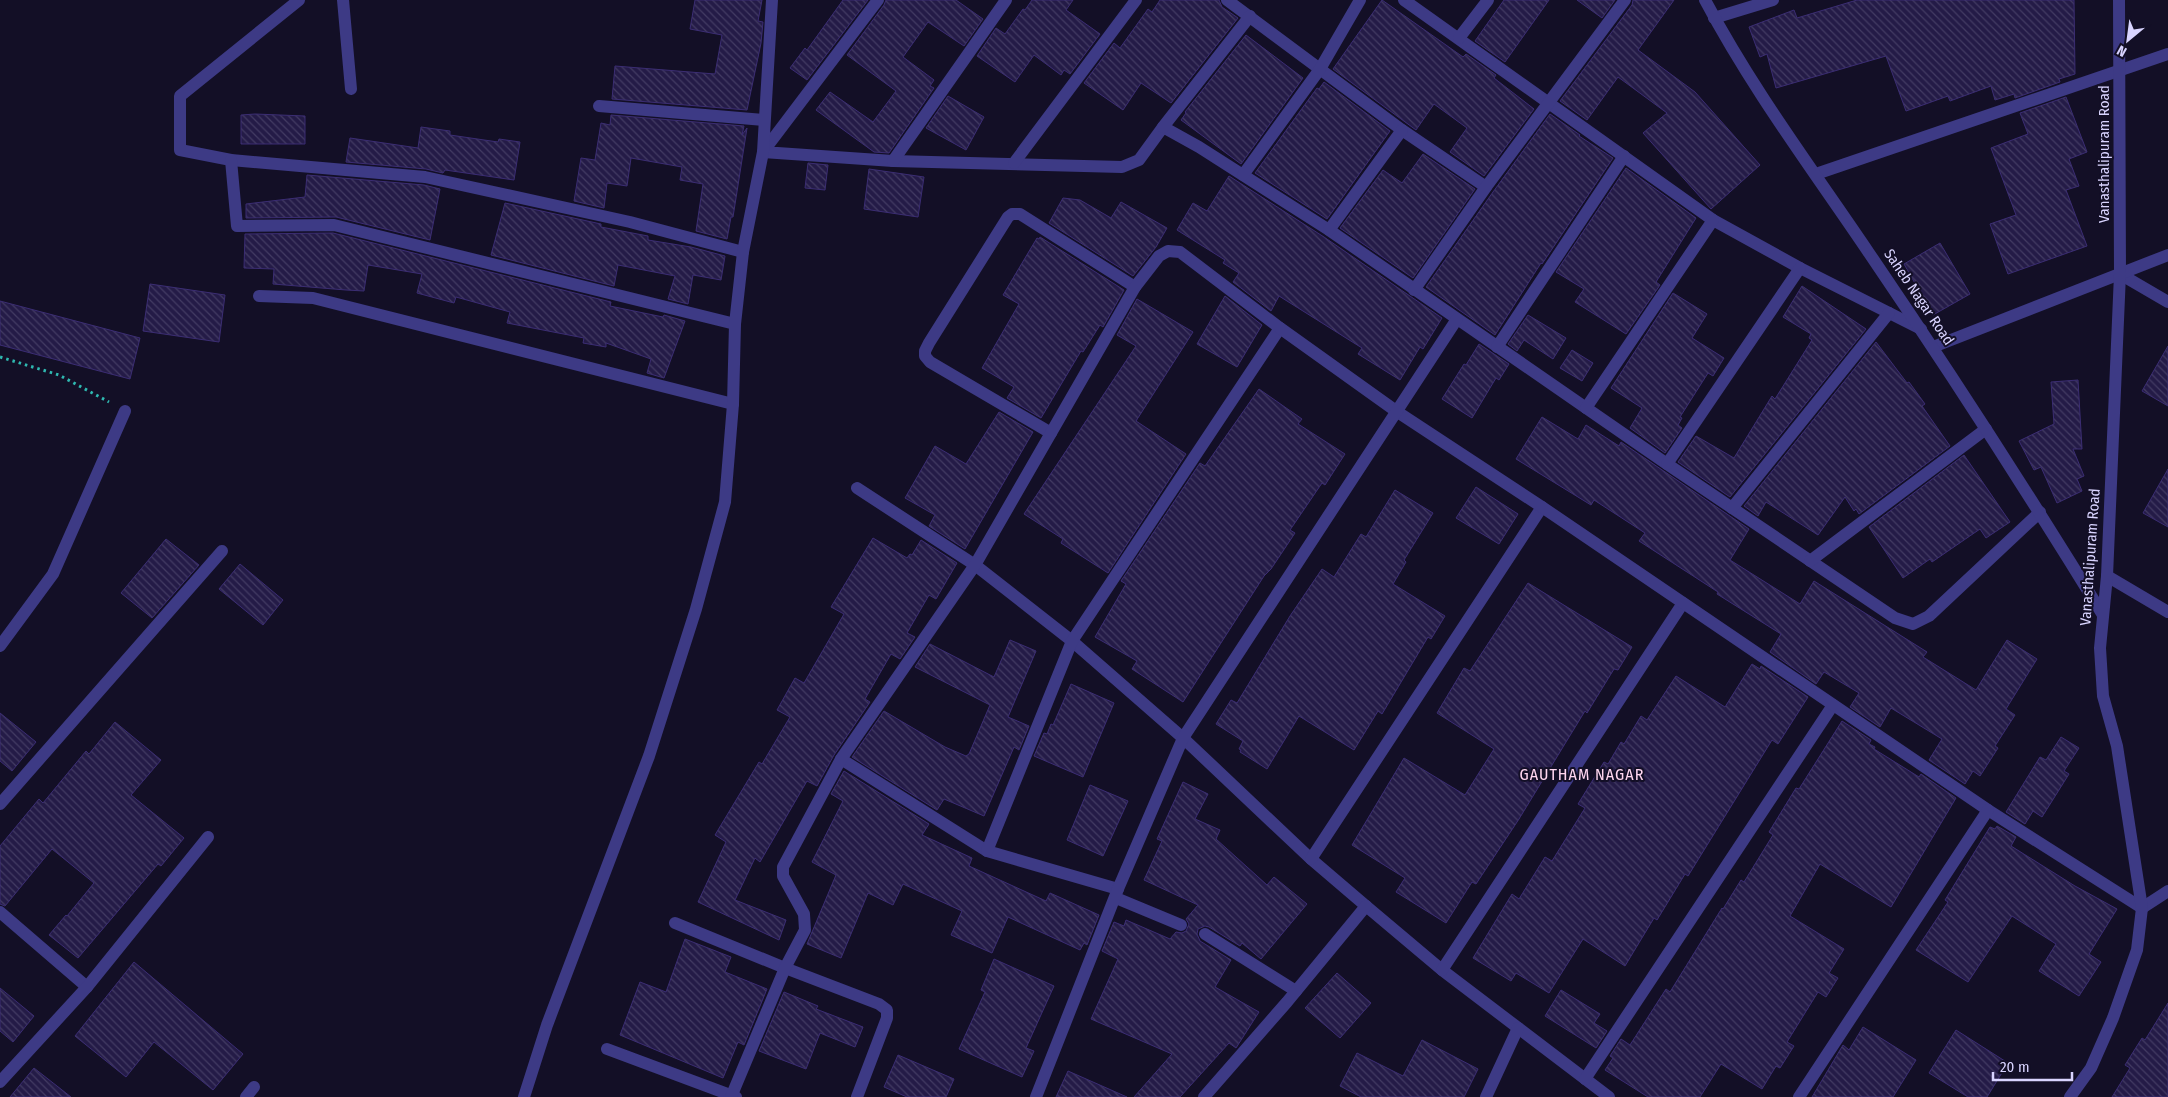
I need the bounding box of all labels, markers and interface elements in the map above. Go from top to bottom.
north arrow [2103,15,2153,65]
text: N [2114,41,2130,60]
street label: Vanasthalipuram Road [2095,85,2113,223]
street label: Saheb Nagar Road [1880,246,1958,348]
street label: Vanasthalipuram Road [2076,488,2104,626]
district label: GAUTHAM NAGAR [1520,765,1644,784]
scale bar [1993,1050,2072,1082]
text: 20 m [2000,1058,2030,1076]

